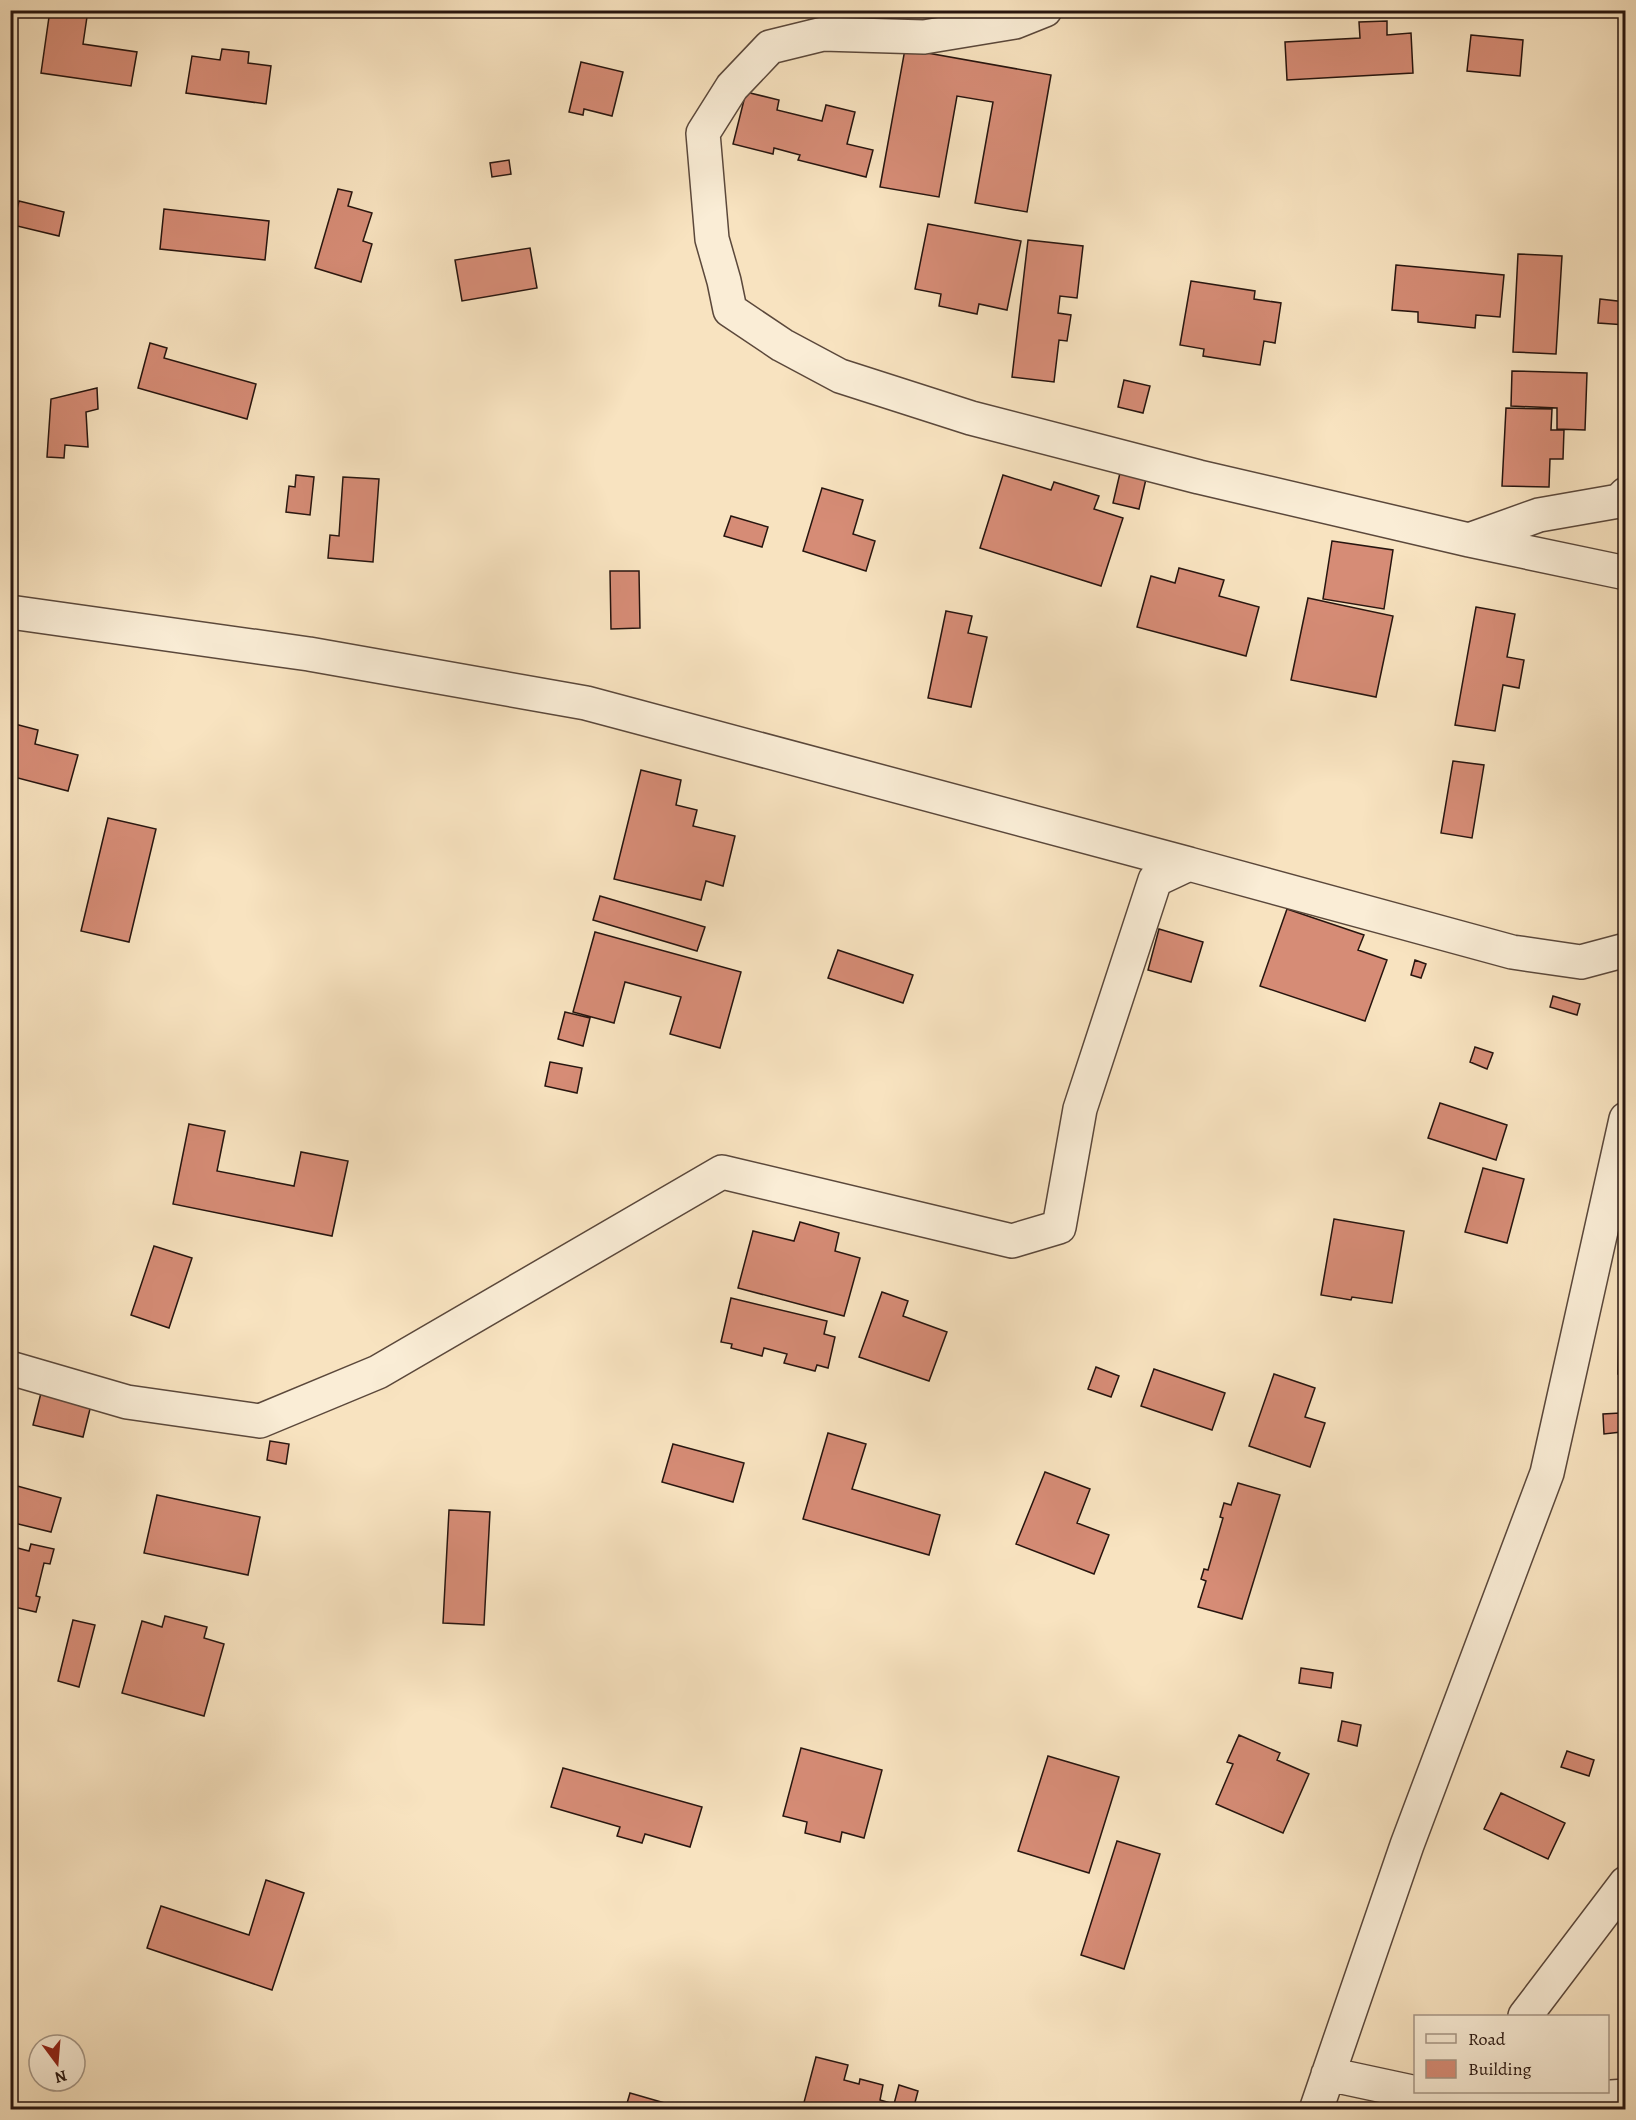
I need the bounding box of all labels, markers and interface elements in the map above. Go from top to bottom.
legend [1414,2015,1609,2093]
text: Road [1468,2027,1506,2051]
north arrow [27,2033,87,2093]
text: Building [1468,2057,1532,2081]
text: N [52,2064,69,2089]

